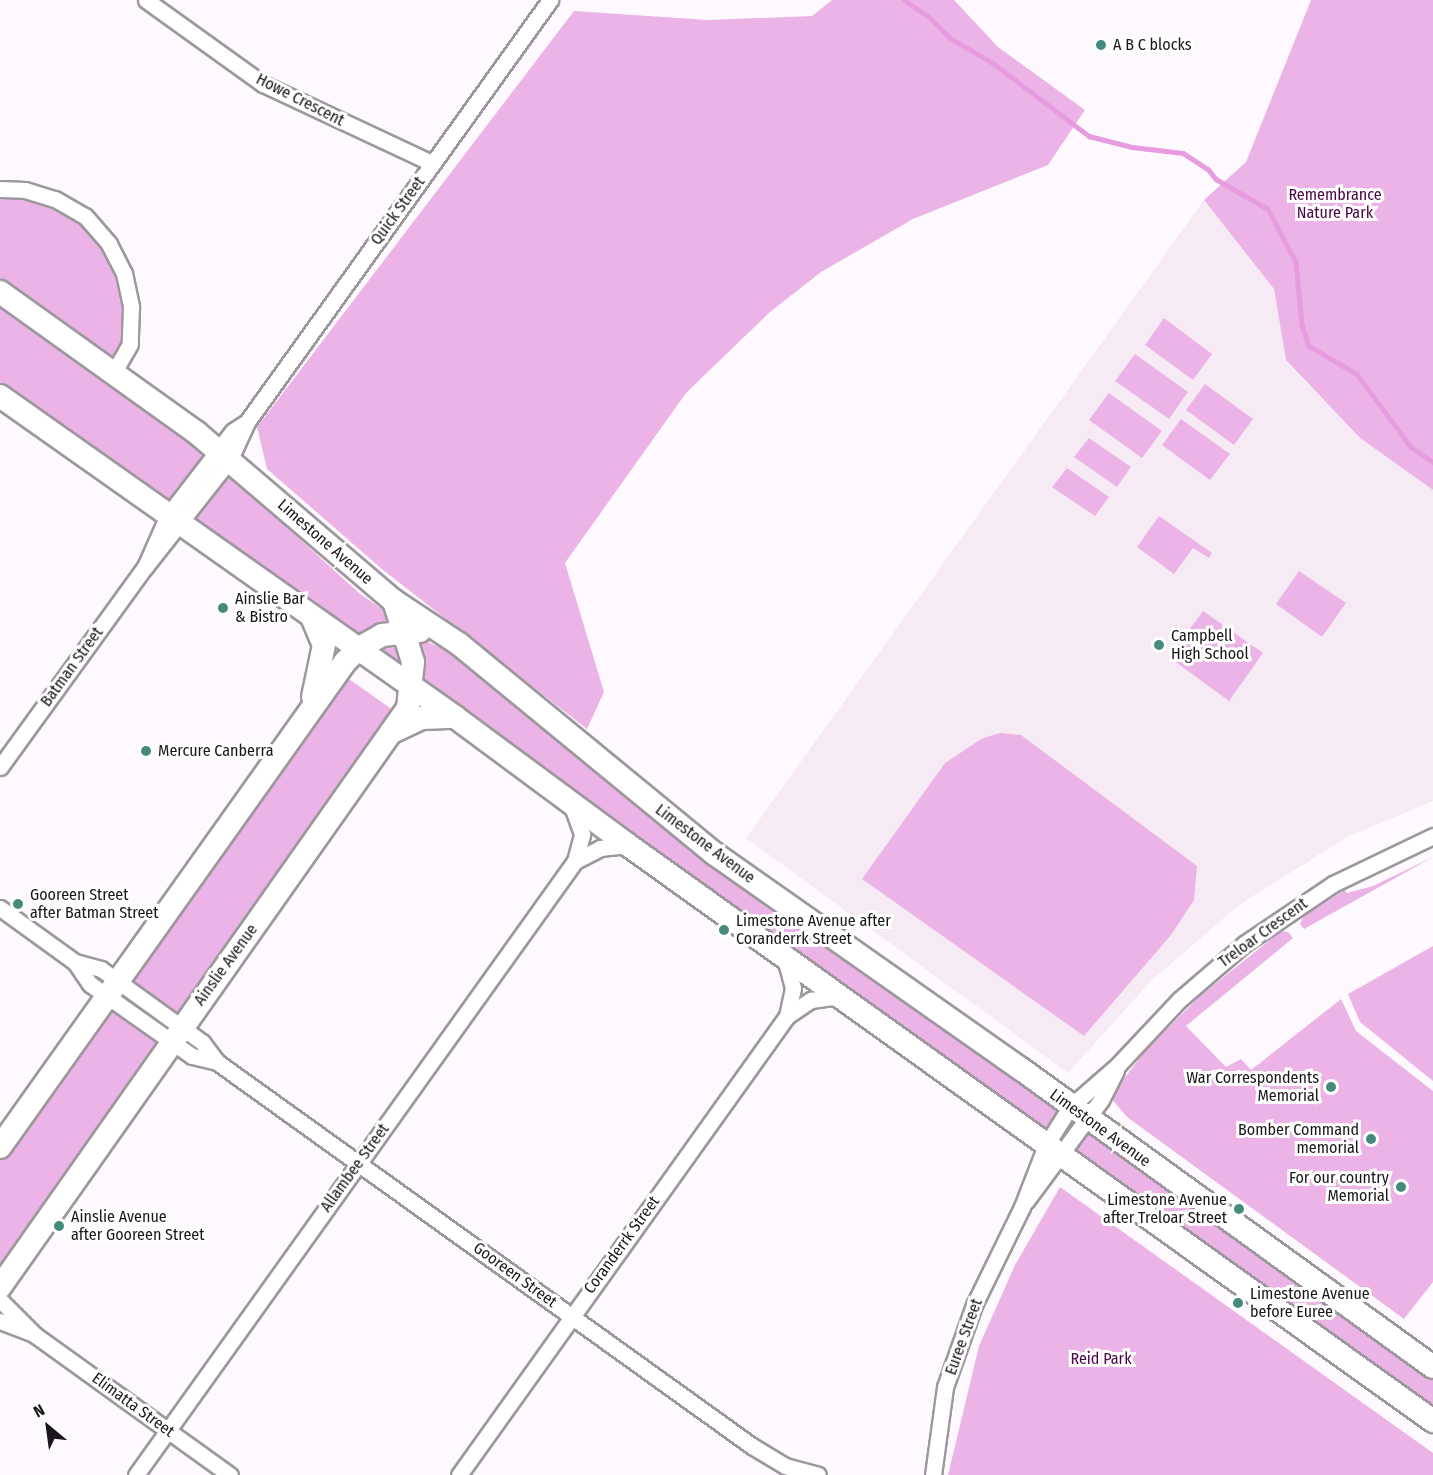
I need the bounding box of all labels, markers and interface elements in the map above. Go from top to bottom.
place label: A B C blocks [1113,35,1192,55]
marker: A B C blocks [1094,38,1108,52]
street label: Howe Crescent [253,70,347,130]
street label: Quick Street [367,173,429,249]
park label: Remembrance Nature Park [1288,185,1382,223]
street label: Limestone Avenue [274,495,376,589]
place label: Ainslie Bar & Bistro [235,589,305,627]
marker: Ainslie Bar & Bistro [216,601,230,615]
street label: Batman Street [37,624,107,710]
place label: Campbell High School [1171,626,1249,664]
marker: Campbell High School [1152,638,1166,652]
place label: Mercure Canberra [158,741,273,761]
marker: Mercure Canberra [139,744,153,758]
street label: Limestone Avenue [651,800,759,888]
place label: Gooreen Street after Batman Street [30,885,158,923]
street label: Treloar Crescent [1215,894,1311,972]
marker: Gooreen Street after Batman Street [11,897,25,911]
place label: Limestone Avenue after Coranderrk Street [736,911,891,949]
street label: Ainslie Avenue [190,921,262,1009]
marker: Limestone Avenue after Coranderrk Street [717,923,731,937]
place label: War Correspondents Memorial [1186,1068,1319,1106]
marker: War Correspondents Memorial [1324,1080,1338,1094]
street label: Limestone Avenue [1046,1085,1154,1171]
street label: Allambee Street [317,1120,393,1216]
place label: Bomber Command memorial [1238,1120,1359,1158]
marker: Bomber Command memorial [1364,1132,1378,1146]
place label: For our country Memorial [1289,1168,1389,1206]
marker: For our country Memorial [1394,1180,1408,1194]
place label: Limestone Avenue after Treloar Street [1103,1190,1227,1228]
street label: Coranderrk Street [580,1193,664,1297]
marker: Limestone Avenue after Treloar Street [1232,1202,1246,1216]
place label: Ainslie Avenue after Gooreen Street [71,1207,204,1245]
marker: Ainslie Avenue after Gooreen Street [52,1219,66,1233]
street label: Gooreen Street [470,1238,560,1312]
place label: Limestone Avenue before Euree [1250,1284,1370,1322]
street label: Euree Street [941,1296,987,1378]
marker: Limestone Avenue before Euree [1231,1296,1245,1310]
park label: Reid Park [1070,1349,1132,1369]
street label: Elimatta Street [88,1369,178,1441]
north arrow [18,1397,78,1457]
text: N [30,1400,48,1421]

